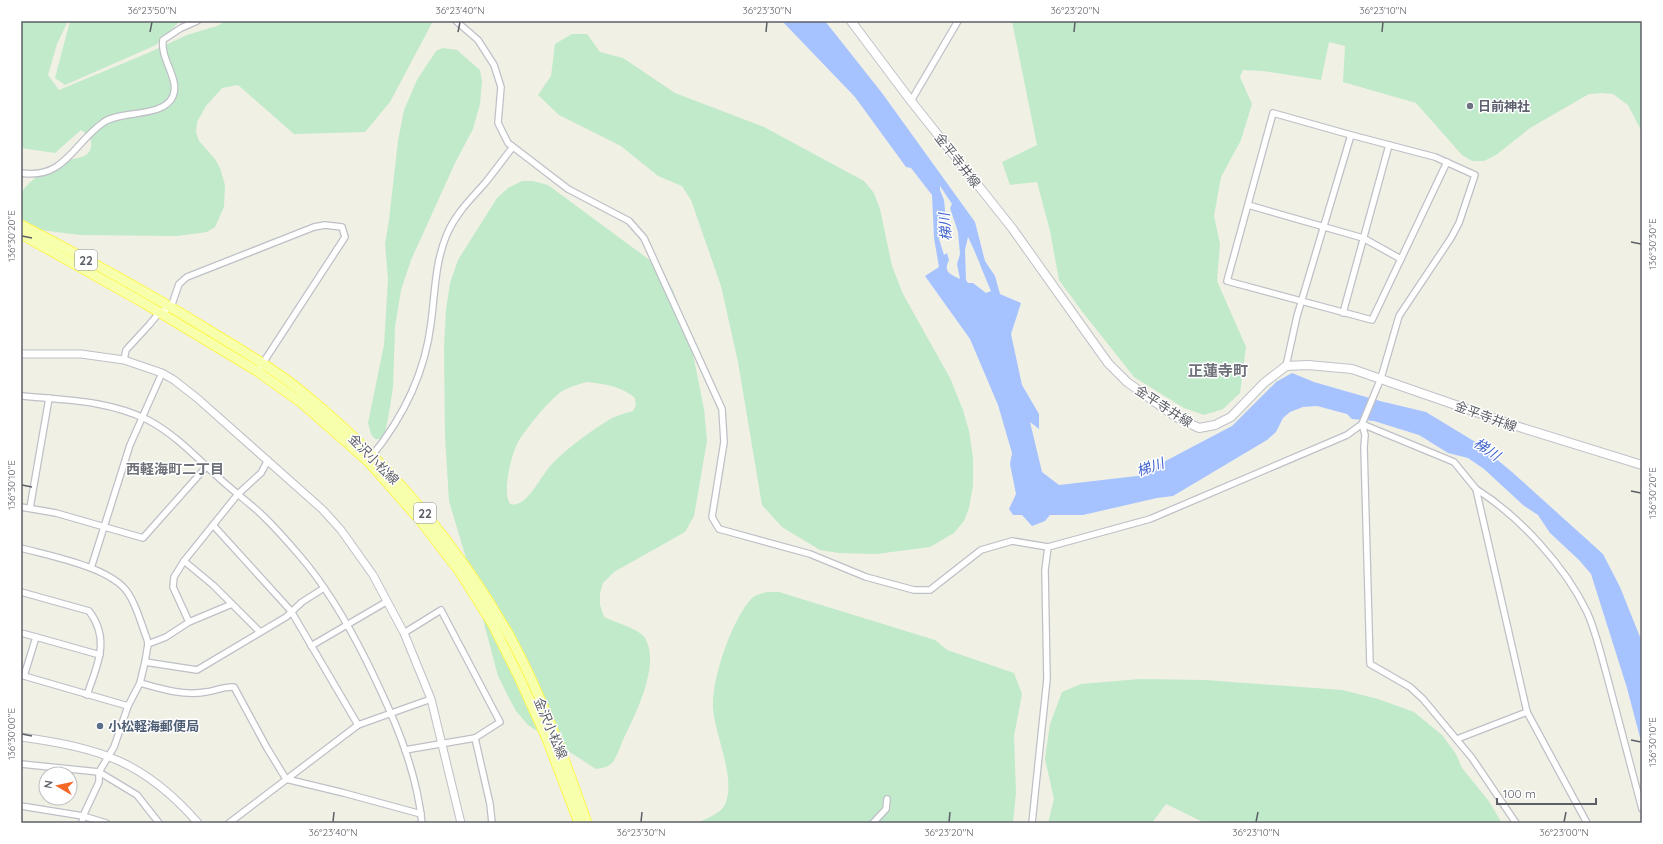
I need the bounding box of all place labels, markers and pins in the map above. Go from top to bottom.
place label: 日前神社 [1478,98,1530,114]
marker: 日前神社 [1465,101,1475,111]
place label: 小松軽海郵便局 [108,718,199,734]
marker: 小松軽海郵便局 [95,721,105,731]

